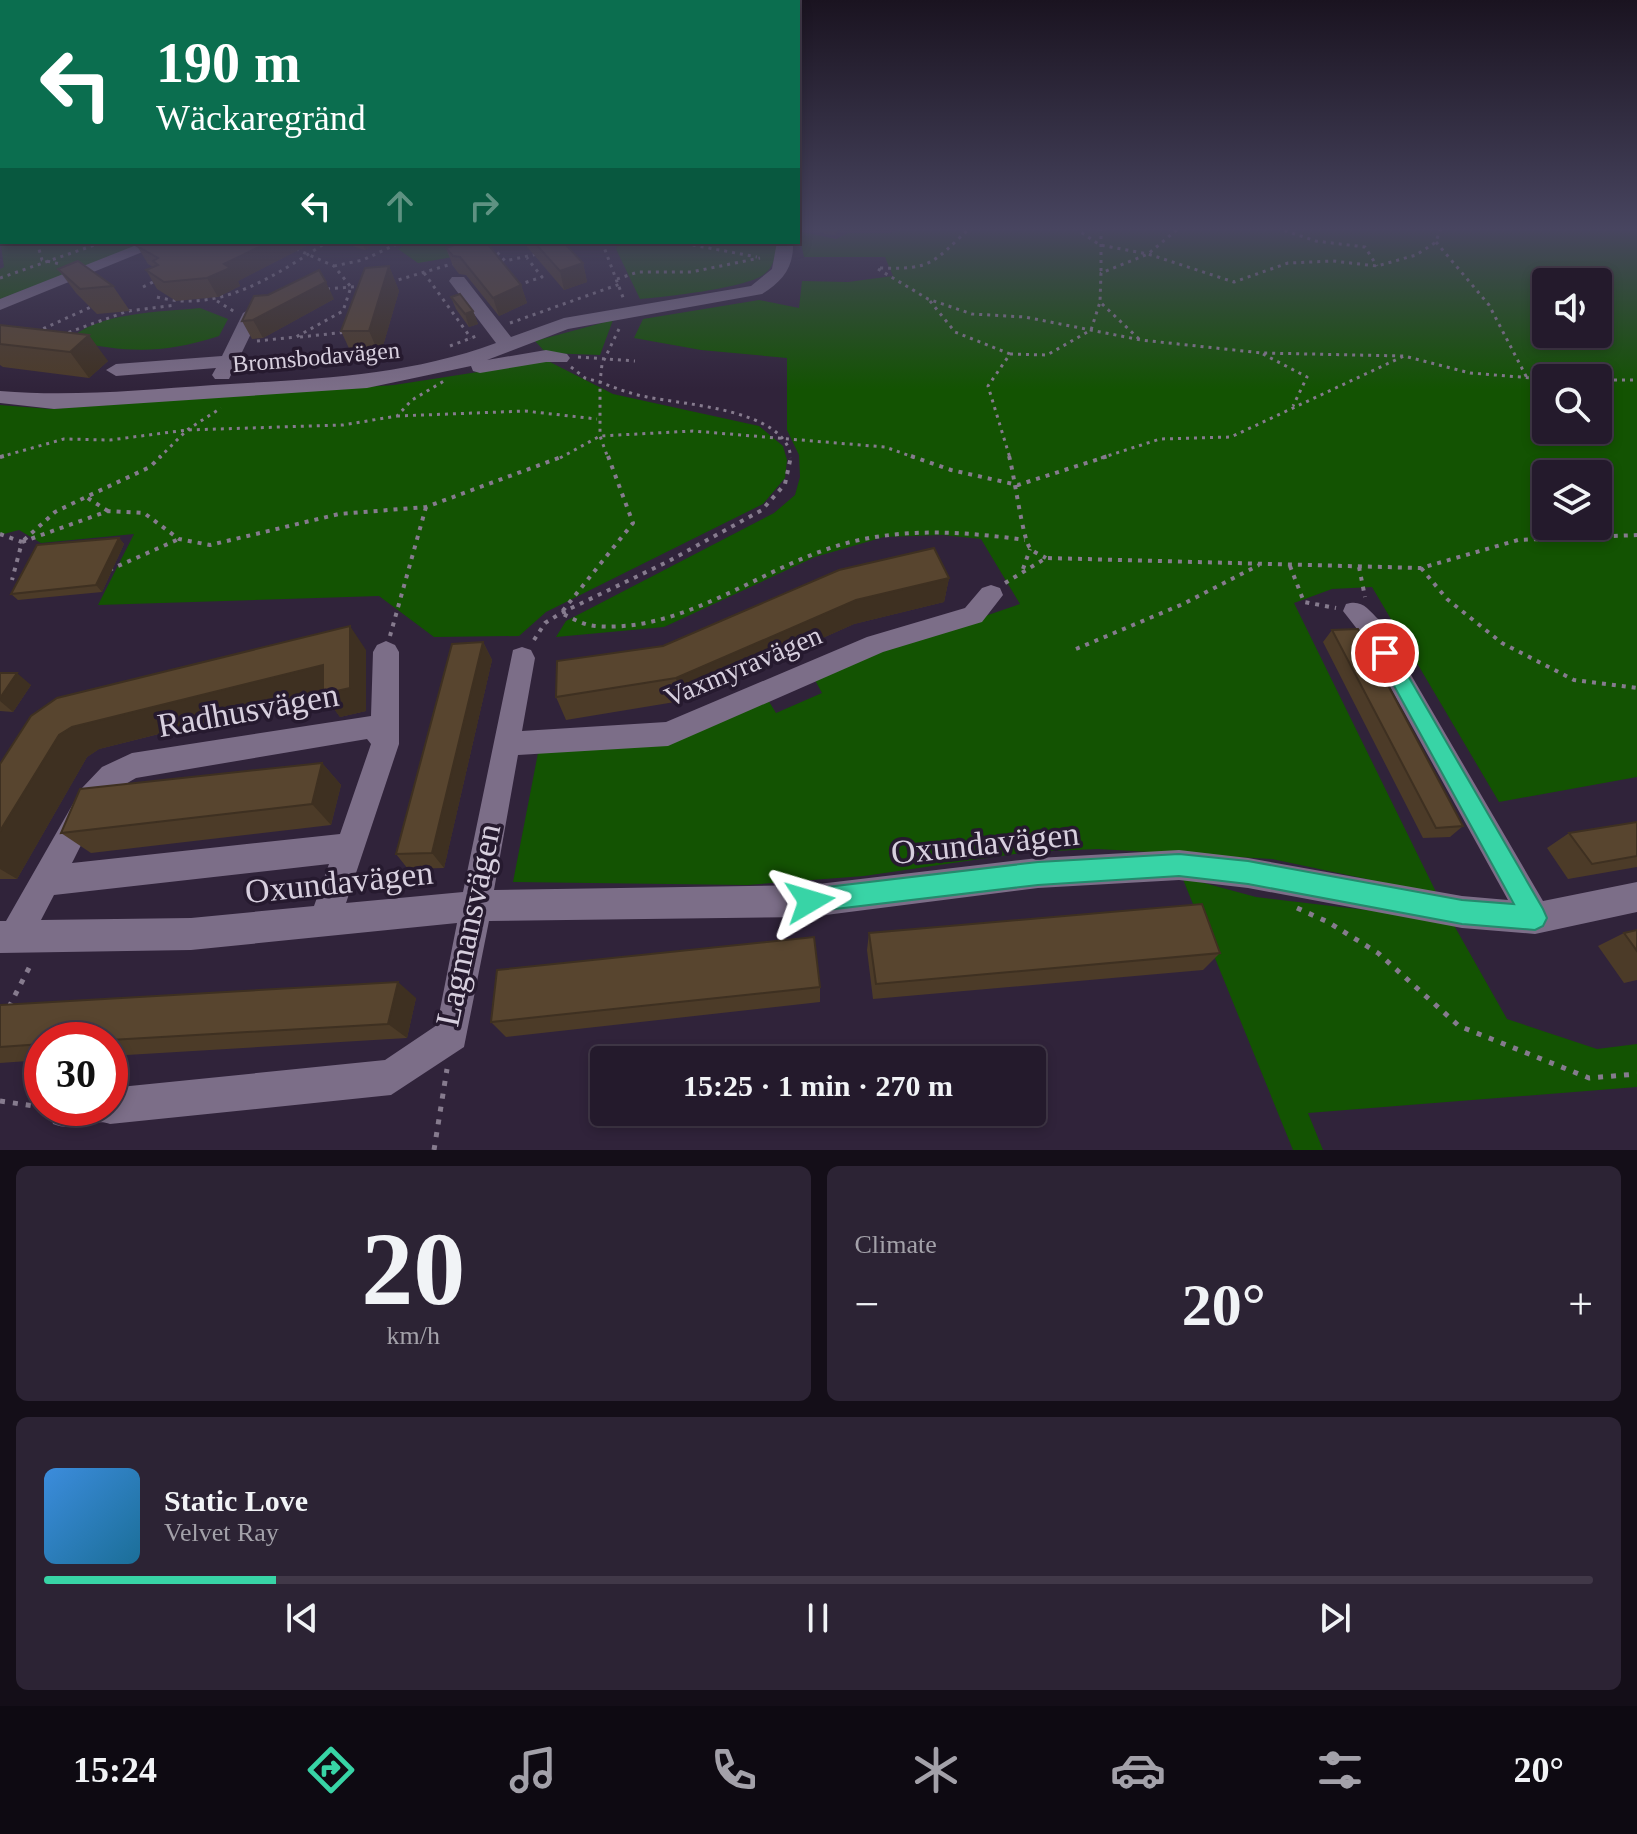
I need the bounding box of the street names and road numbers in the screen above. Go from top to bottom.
street label: Bromsbodavägen [231,337,401,377]
street label: Vaxmyravägen [660,619,826,713]
street label: Radhusvägen [155,676,341,744]
street label: Oxundavägen [889,815,1081,871]
street label: Lagmansvägen [429,820,507,1030]
street label: Oxundavägen [243,854,435,910]

